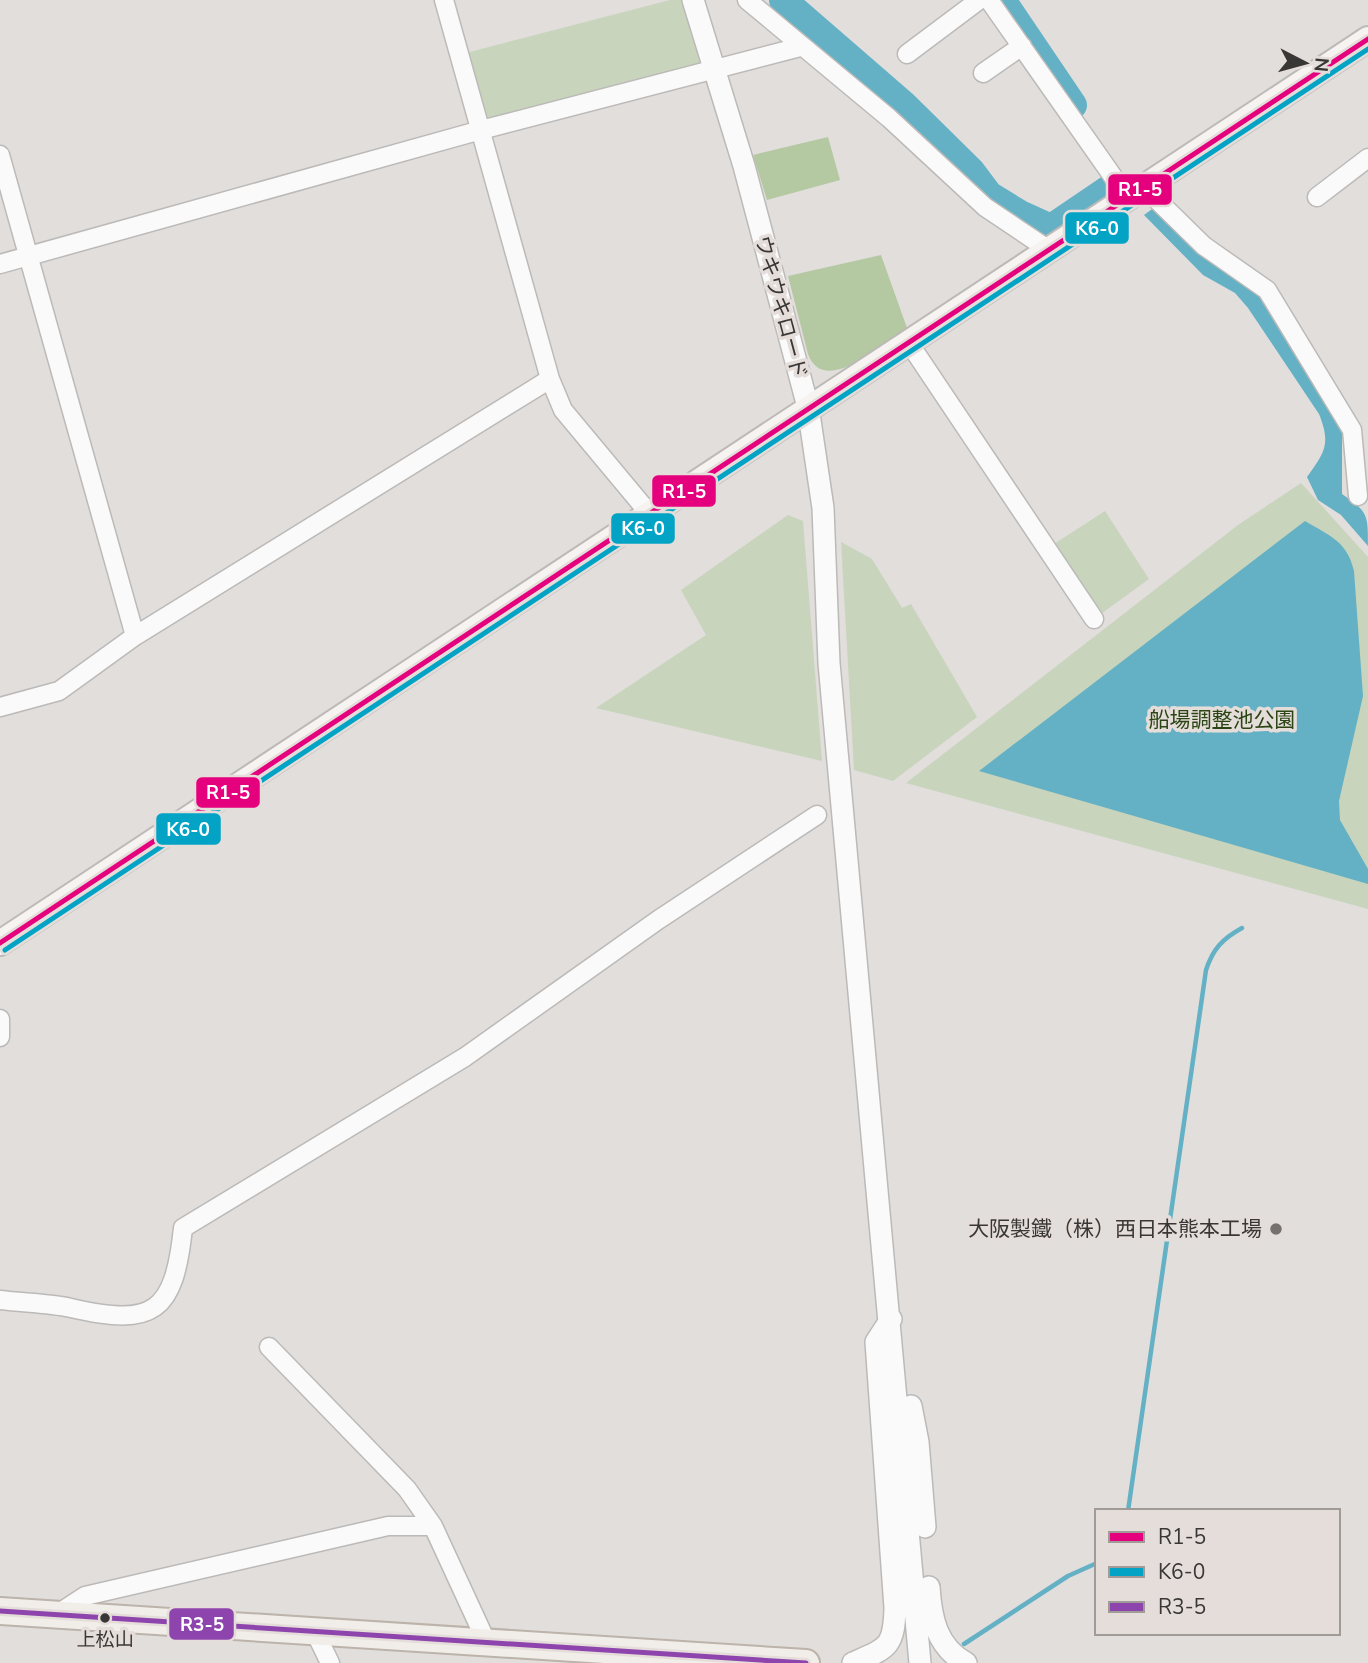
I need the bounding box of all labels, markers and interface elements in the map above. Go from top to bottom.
north arrow [1270,28,1340,98]
text: N [1307,56,1335,73]
line badge: R1-5 [1107,173,1173,206]
text: R1-5 [1118,177,1162,203]
line badge: K6-0 [1064,211,1130,245]
text: K6-0 [1075,216,1119,242]
street label: ウキウキロード [748,232,814,382]
line badge: R1-5 [651,474,717,508]
text: R1-5 [662,479,706,505]
line badge: K6-0 [610,512,676,545]
text: K6-0 [621,516,665,542]
park label: 船場調整池公園 [1149,706,1296,734]
line badge: R1-5 [195,776,261,809]
text: R1-5 [206,780,250,806]
line badge: K6-0 [155,812,222,846]
text: K6-0 [166,817,210,843]
place label: 大阪製鐵（株）西日本熊本工場 [968,1215,1262,1243]
marker: 大阪製鐵（株）西日本熊本工場 [1268,1221,1284,1237]
legend [1095,1509,1340,1635]
text: R1-5 [1158,1523,1206,1551]
text: K6-0 [1158,1558,1205,1586]
text: R3-5 [1158,1593,1206,1621]
line badge: R3-5 [168,1607,235,1641]
marker: 上松山 [98,1611,112,1625]
text: R3-5 [180,1612,224,1638]
place label: 上松山 [76,1627,134,1653]

